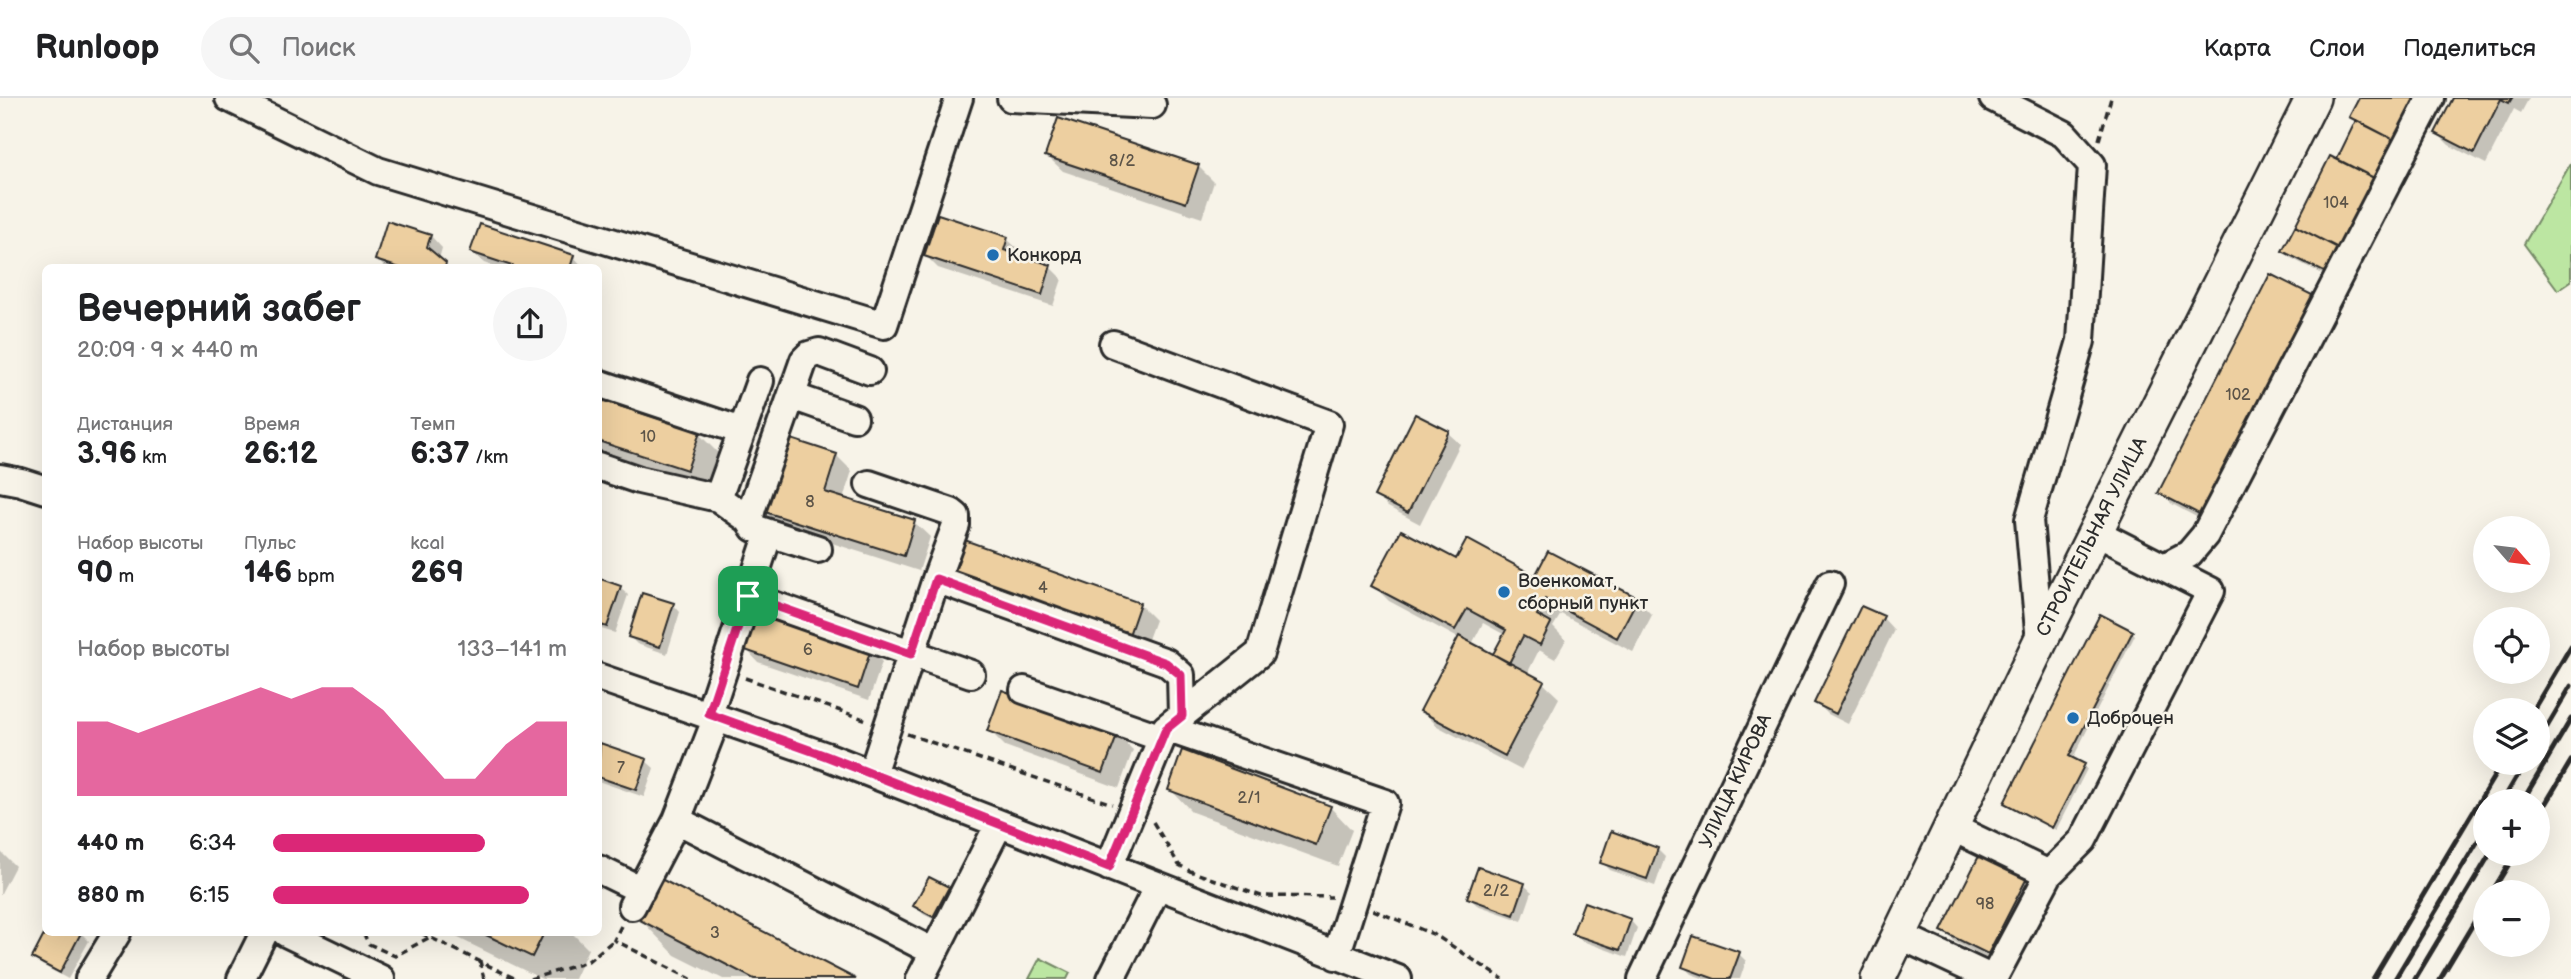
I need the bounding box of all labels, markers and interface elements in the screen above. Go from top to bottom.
search box [201,17,691,80]
text: Runloop [35,28,159,68]
icon: search [225,29,263,67]
text: Поиск [281,33,356,64]
text: Карта [2204,34,2271,63]
text: Слои [2309,34,2365,63]
text: Поделиться [2403,34,2536,63]
house number: 8/2 [1109,152,1136,171]
house number: 104 [2323,194,2349,213]
place label: Конкорд [1007,244,1082,267]
marker: Конкорд [985,247,1001,263]
text: Вечерний забег [77,287,361,332]
button: share [493,287,567,361]
text: 20:09 · 9 × 440 m [77,336,258,364]
house number: 102 [2225,386,2251,405]
text: Дистанция [77,413,173,436]
text: Время [244,413,300,436]
text: Темп [410,413,455,436]
house number: 10 [640,428,656,447]
street label: СТРОИТЕЛЬНАЯ УЛИЦА [2032,433,2152,640]
text: 3.96 [77,436,137,472]
text: 26:12 [244,436,318,472]
text: 6:37 [410,436,470,472]
text: km [137,446,167,469]
text: /km [470,446,509,469]
house number: 8 [805,493,815,512]
north arrow [2473,516,2550,593]
map controls [2473,516,2550,957]
text: Набор высоты [77,532,203,555]
text: Пульс [244,532,296,555]
text: kcal [410,532,444,555]
text: 90 [77,555,113,591]
text: 146 [244,555,292,591]
text: 269 [410,555,464,591]
text: m [113,565,134,588]
text: bpm [292,565,335,588]
pin [718,566,778,626]
place label: Военкомат, сборный пункт [1518,570,1648,615]
icon: arrive [729,577,767,615]
house number: 4 [1038,579,1048,598]
marker: Военкомат, сборный пункт [1496,584,1512,600]
button: locate [2473,607,2550,684]
text: Набор высоты [77,635,230,663]
text: 133–141 m [458,635,567,663]
house number: 6 [803,641,813,660]
button: layers [2473,698,2550,775]
place label: Доброцен [2087,707,2174,730]
street label: УЛИЦА КИРОВА [1695,710,1777,852]
marker: Доброцен [2065,710,2081,726]
house number: 7 [617,759,625,778]
house number: 2/1 [1238,789,1260,808]
button: + [2473,789,2550,866]
text: 440 m [77,829,144,857]
text: 6:34 [189,829,236,857]
button: − [2473,880,2550,957]
text: 880 m [77,881,145,909]
text: 6:15 [189,881,230,909]
house number: 2/2 [1483,882,1510,901]
house number: 98 [1976,895,1994,914]
house number: 3 [710,924,720,943]

